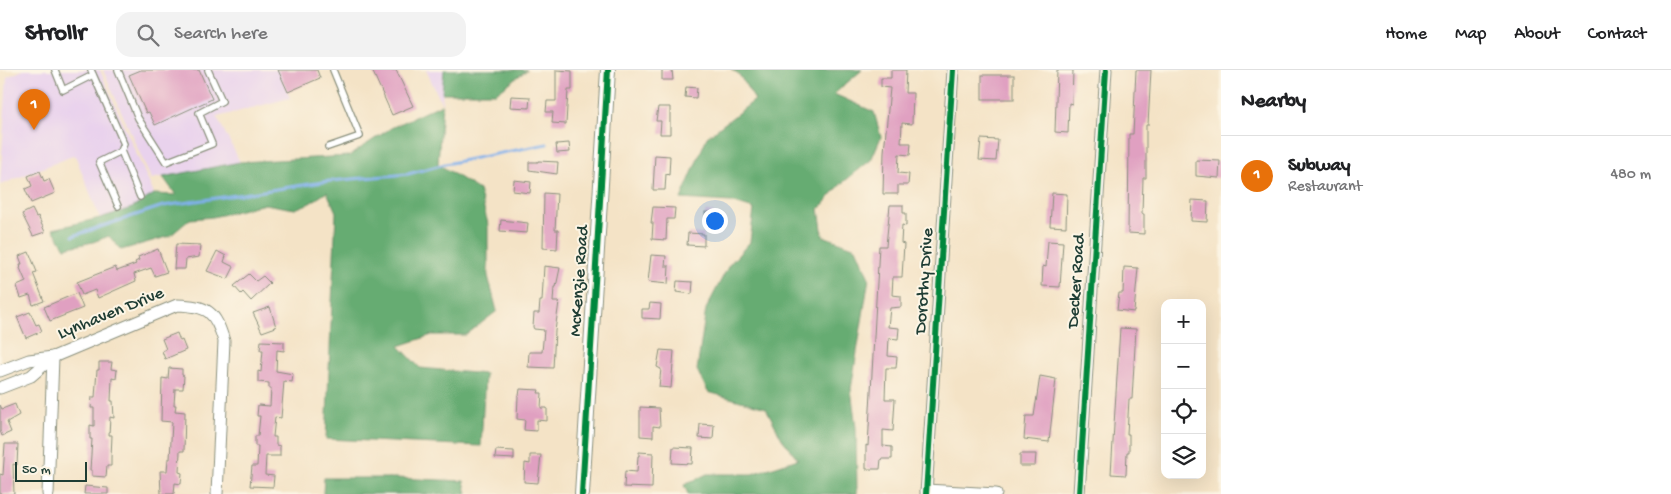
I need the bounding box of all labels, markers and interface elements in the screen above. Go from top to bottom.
search box [116,12,466,57]
text: Strollr [25,20,86,49]
icon: search [134,21,162,49]
text: Search here [174,23,268,46]
text: Home [1385,24,1427,45]
text: Map [1455,24,1486,45]
text: About [1514,24,1560,45]
text: Contact [1588,24,1646,45]
pin: 1 [18,89,50,130]
text: Nearby [1241,90,1306,115]
text: Subway [1288,155,1350,178]
text: 1 [1254,166,1260,185]
text: 480 m [1610,166,1651,185]
text: Restaurant [1288,178,1362,197]
your location [702,208,728,234]
street label: McKenzie Road [566,223,594,337]
street label: Dorothy Drive [911,227,939,336]
street label: Decker Road [1063,232,1091,330]
street label: Lynhaven Drive [55,283,168,345]
map controls [1161,299,1206,479]
button: + [1161,299,1206,344]
button: − [1161,344,1206,389]
button: locate [1161,389,1206,434]
button: layers [1161,434,1206,479]
scale bar [15,459,88,482]
text: 50 m [22,462,51,479]

